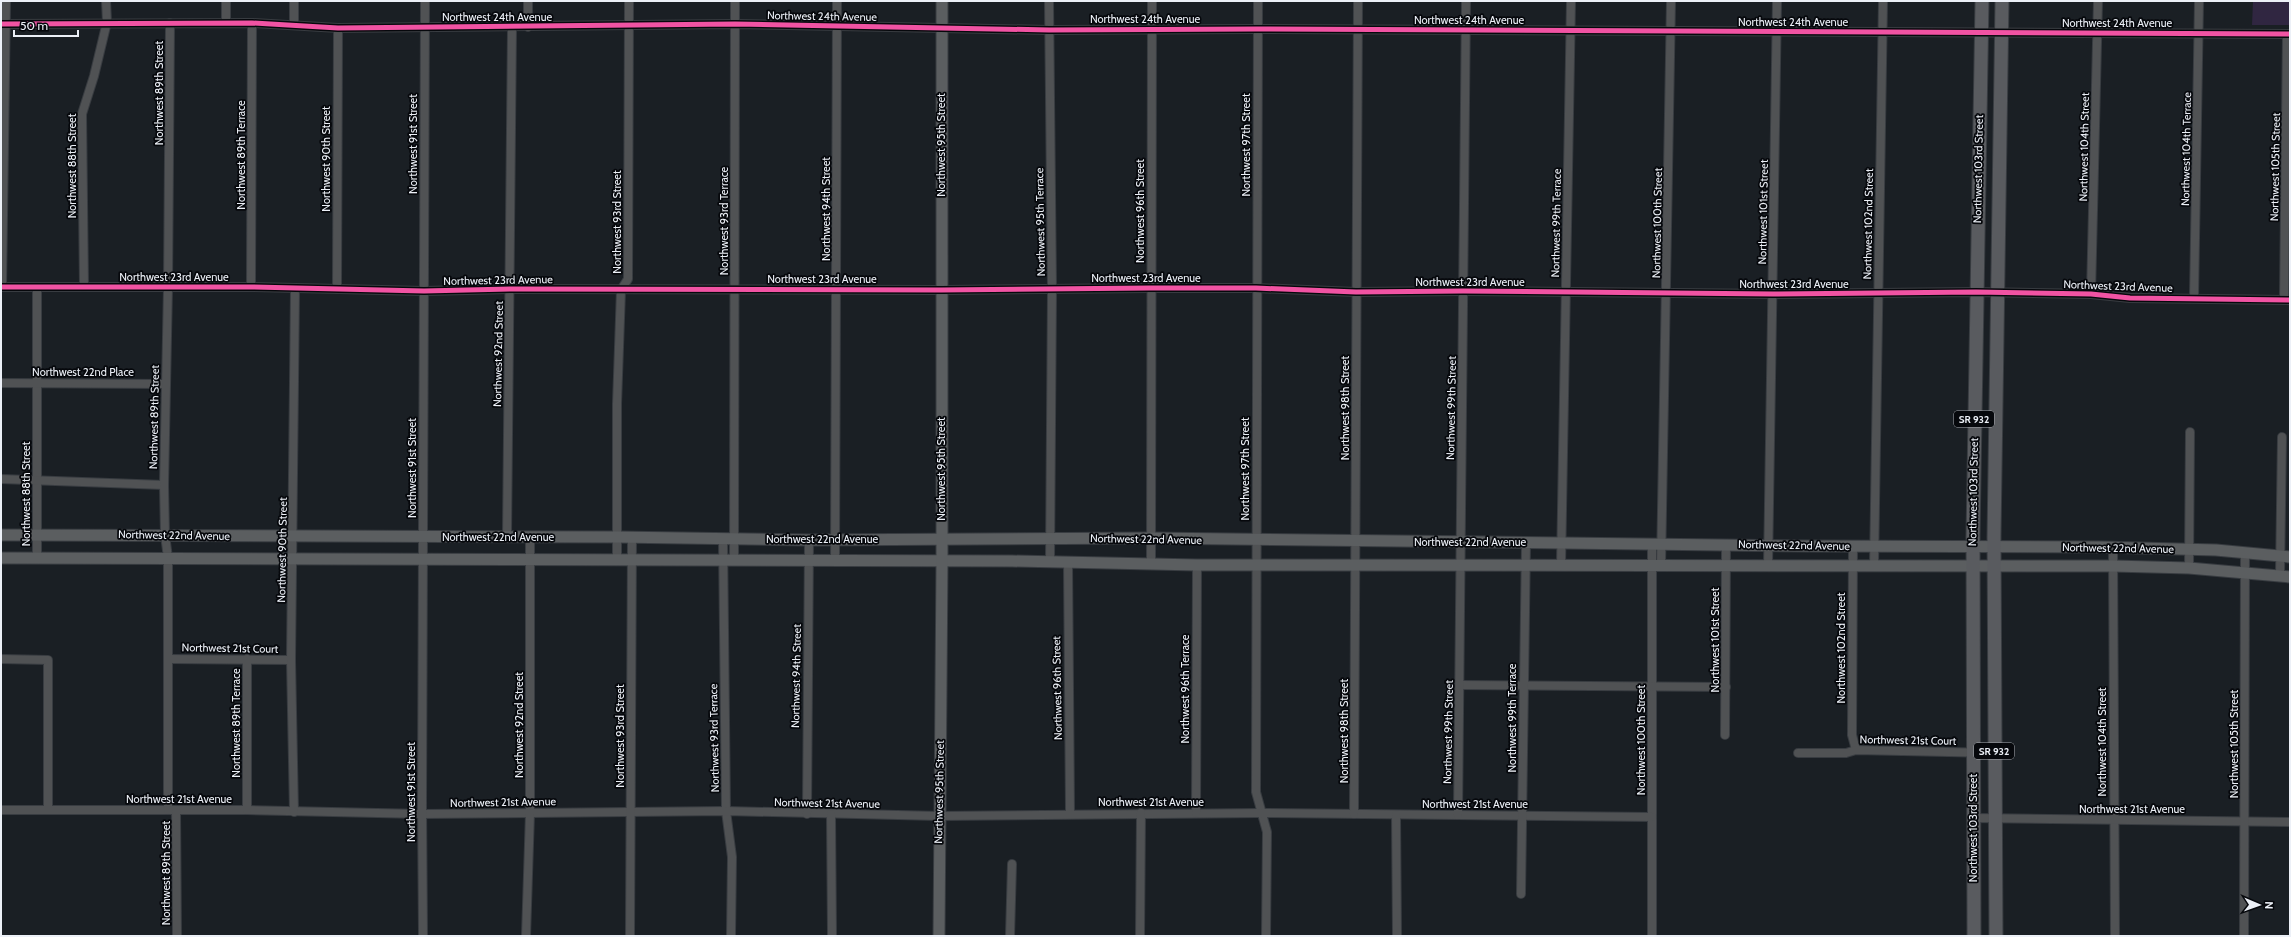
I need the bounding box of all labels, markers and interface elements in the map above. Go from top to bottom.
street label: Northwest 24th Avenue [767,8,878,24]
street label: Northwest 24th Avenue [442,10,552,24]
scale bar [14,12,78,38]
street label: Northwest 24th Avenue [1090,12,1200,26]
street label: Northwest 24th Avenue [1414,13,1524,27]
street label: Northwest 24th Avenue [1738,15,1848,29]
street label: Northwest 24th Avenue [2062,16,2172,30]
text: 50 m [20,18,48,33]
street label: Northwest 89th Street [152,41,166,145]
street label: Northwest 104th Terrace [2178,91,2194,206]
street label: Northwest 104th Street [2076,92,2092,202]
street label: Northwest 95th Street [934,93,948,197]
street label: Northwest 97th Street [1239,93,1253,197]
street label: Northwest 91st Street [406,94,420,194]
street label: Northwest 89th Terrace [234,100,248,210]
street label: Northwest 90th Street [319,106,333,212]
street label: Northwest 105th Street [2267,112,2283,221]
street label: Northwest 88th Street [65,113,79,218]
street label: Northwest 103rd Street [1970,114,1986,223]
street label: Northwest 94th Street [819,157,833,261]
street label: Northwest 96th Street [1133,159,1147,263]
street label: Northwest 101st Street [1755,159,1771,265]
street label: Northwest 93rd Terrace [717,166,731,275]
street label: Northwest 95th Terrace [1032,167,1048,276]
street label: Northwest 100th Street [1649,167,1665,278]
street label: Northwest 99th Terrace [1548,168,1564,278]
street label: Northwest 102nd Street [1860,168,1876,280]
street label: Northwest 93rd Street [610,170,624,274]
street label: Northwest 23rd Avenue [119,270,229,284]
street label: Northwest 23rd Avenue [1091,271,1201,285]
street label: Northwest 23rd Avenue [443,272,553,288]
street label: Northwest 23rd Avenue [767,272,877,286]
street label: Northwest 23rd Avenue [1415,275,1525,289]
street label: Northwest 23rd Avenue [1739,277,1849,291]
street label: Northwest 23rd Avenue [2063,277,2173,295]
street label: Northwest 92nd Street [490,301,506,407]
street label: Northwest 98th Street [1338,356,1352,460]
street label: Northwest 99th Street [1443,356,1459,460]
street label: Northwest 89th Street [146,364,162,469]
street label: Northwest 22nd Place [32,365,134,379]
road number: SR 932 [1954,411,1994,427]
street label: Northwest 95th Street [934,417,948,521]
street label: Northwest 97th Street [1238,417,1252,521]
street label: Northwest 91st Street [405,418,419,518]
street label: Northwest 103rd Street [1965,437,1981,546]
street label: Northwest 88th Street [19,441,33,546]
street label: Northwest 90th Street [274,497,290,603]
street label: Northwest 22nd Avenue [118,527,231,543]
street label: Northwest 22nd Avenue [442,530,554,544]
street label: Northwest 22nd Avenue [1090,531,1203,547]
street label: Northwest 22nd Avenue [766,532,878,546]
street label: Northwest 22nd Avenue [1414,535,1526,549]
street label: Northwest 22nd Avenue [1738,537,1851,553]
street label: Northwest 22nd Avenue [2062,540,2175,556]
street label: Northwest 101st Street [1708,587,1722,692]
street label: Northwest 102nd Street [1834,592,1848,704]
street label: Northwest 94th Street [788,624,804,728]
street label: Northwest 96th Terrace [1178,634,1192,743]
street label: Northwest 96th Street [1049,636,1065,740]
street label: Northwest 21st Court [182,640,279,656]
street label: Northwest 99th Terrace [1505,663,1519,772]
street label: Northwest 89th Terrace [229,668,243,778]
street label: Northwest 92nd Street [512,672,526,778]
street label: Northwest 98th Street [1337,679,1351,783]
street label: Northwest 99th Street [1440,680,1456,784]
street label: Northwest 93rd Terrace [706,683,722,792]
street label: Northwest 93rd Street [613,684,627,788]
street label: Northwest 100th Street [1634,685,1648,795]
street label: Northwest 104th Street [2095,687,2109,797]
street label: Northwest 105th Street [2227,689,2241,798]
street label: Northwest 21st Court [1860,732,1957,748]
street label: Northwest 95th Street [931,740,947,844]
street label: Northwest 91st Street [404,742,418,842]
road number: SR 932 [1974,743,2014,759]
street label: Northwest 103rd Street [1966,774,1980,882]
street label: Northwest 21st Avenue [126,792,232,806]
street label: Northwest 21st Avenue [450,794,556,810]
street label: Northwest 21st Avenue [774,795,880,811]
street label: Northwest 21st Avenue [1098,795,1204,809]
street label: Northwest 21st Avenue [1422,797,1528,811]
street label: Northwest 21st Avenue [2079,802,2185,816]
street label: Northwest 89th Street [159,821,173,925]
north arrow [2239,885,2279,925]
text: N [2262,901,2276,909]

